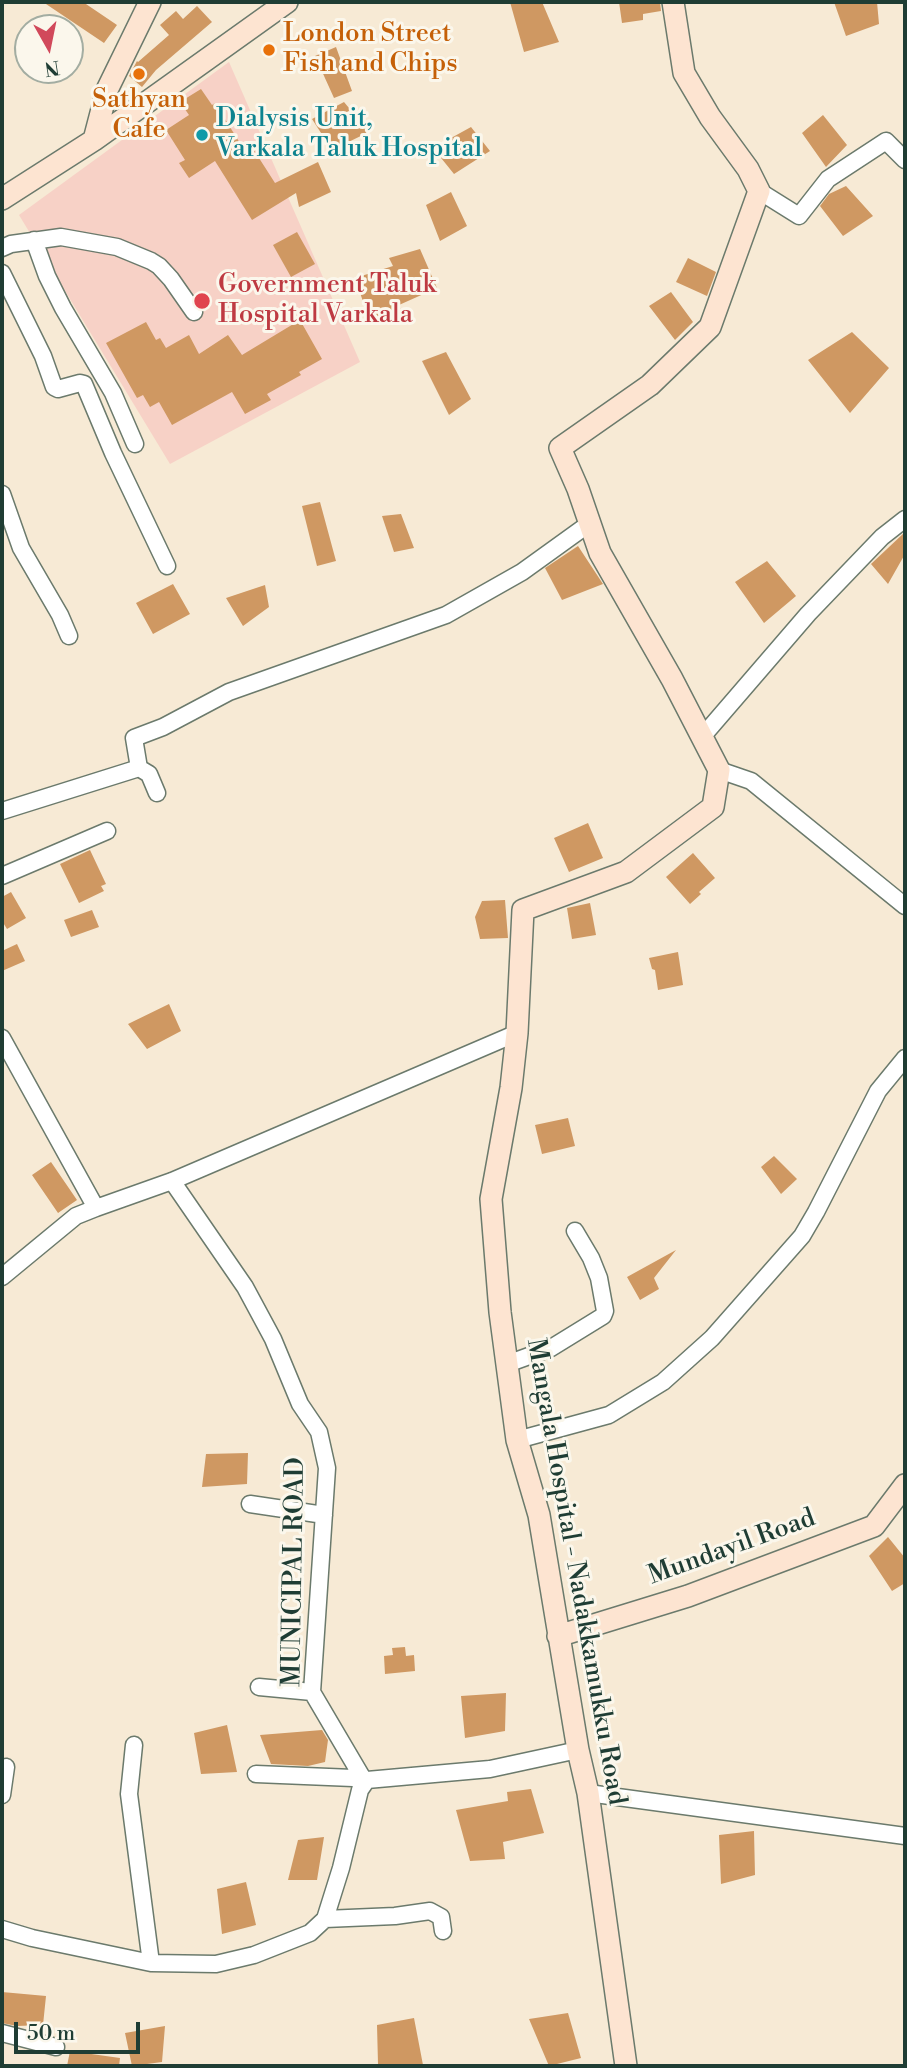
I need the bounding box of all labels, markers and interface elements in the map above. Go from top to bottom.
north arrow [14,14,84,84]
place label: London Street Fish and Chips [283,19,458,80]
marker: London Street Fish and Chips [261,42,277,58]
text: N [43,55,61,81]
marker: Sathyan Cafe [131,66,147,82]
place label: Sathyan Cafe [92,85,186,146]
place label: Dialysis Unit, Varkala Taluk Hospital [216,104,482,166]
marker: Dialysis Unit, Varkala Taluk Hospital [194,127,210,143]
place label: Government Taluk Hospital Varkala [218,270,436,332]
marker: Government Taluk Hospital Varkala [192,291,212,311]
street label: Mangala Hospital - Nadakkamukku Road [519,1336,631,1808]
street label: MUNICIPAL ROAD [277,1457,313,1687]
street label: Mundayil Road [644,1503,820,1593]
scale bar [18,2008,144,2052]
text: 50 m [27,2021,75,2047]

